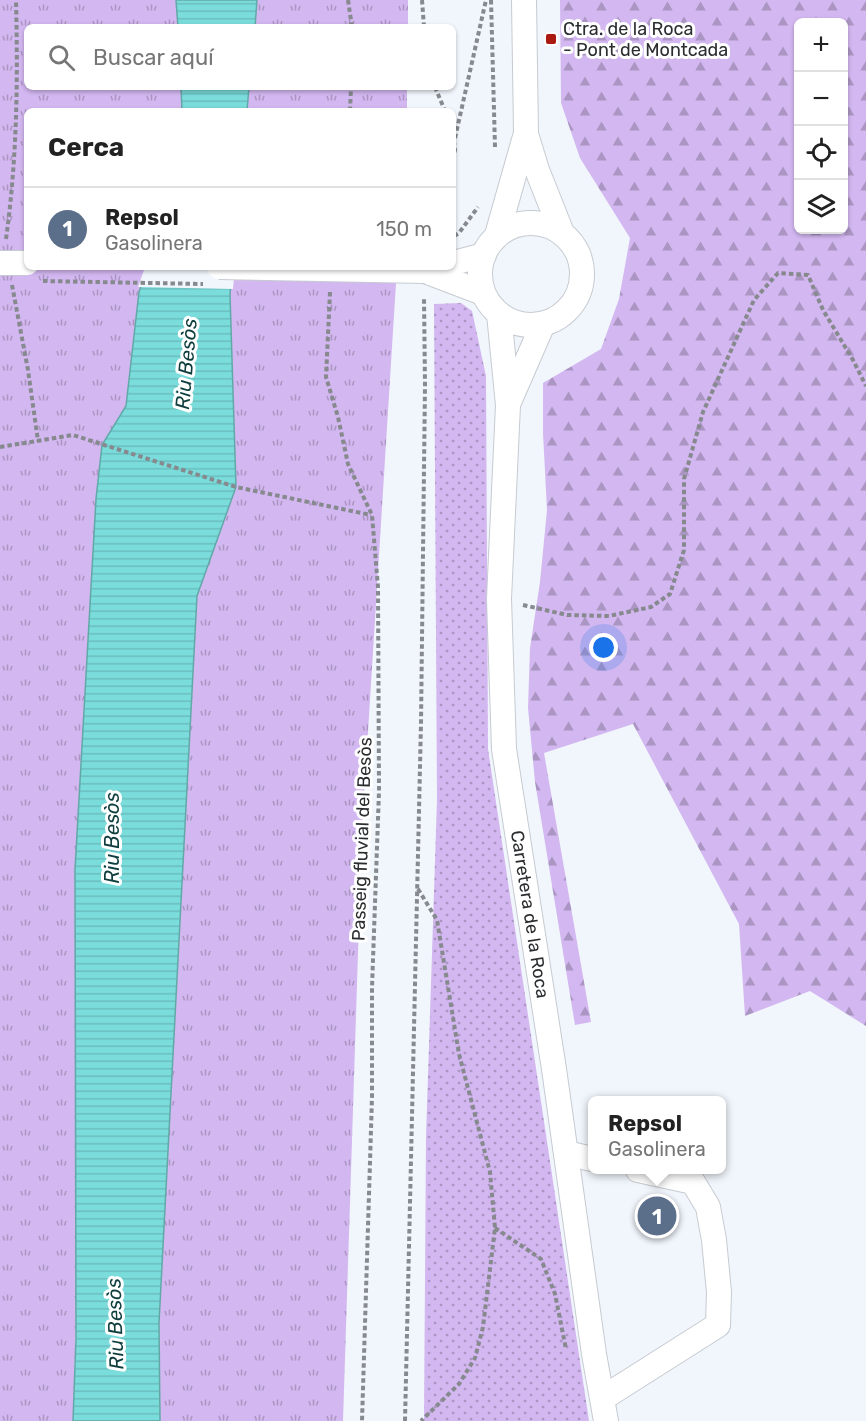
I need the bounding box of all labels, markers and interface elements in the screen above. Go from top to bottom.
place label: Ctra. de la Roca - Pont de Montcada [563,18,728,61]
map controls [794,18,848,234]
button: + [794,18,848,72]
search box [24,24,456,90]
marker: Ctra. de la Roca - Pont de Montcada [544,32,558,46]
icon: search [45,41,78,74]
text: Buscar aquí [93,44,214,71]
button: − [794,72,848,126]
button: locate [794,126,848,180]
text: Cerca [48,132,124,163]
button: layers [794,180,848,234]
text: Repsol [105,204,179,231]
text: 1 [63,217,72,241]
text: 150 m [376,217,432,241]
text: Gasolinera [105,231,203,255]
water label: Riu Besòs [170,317,202,411]
your location [589,633,618,662]
street label: Passeig fluvial del Besòs [347,737,377,941]
water label: Riu Besòs [100,792,124,884]
street label: Carretera de la Roca [506,829,554,1000]
popup [588,1096,726,1174]
text: Repsol [608,1110,682,1137]
text: Gasolinera [608,1137,706,1161]
pin: 1 [638,1194,676,1238]
water label: Riu Besòs [101,1278,129,1370]

